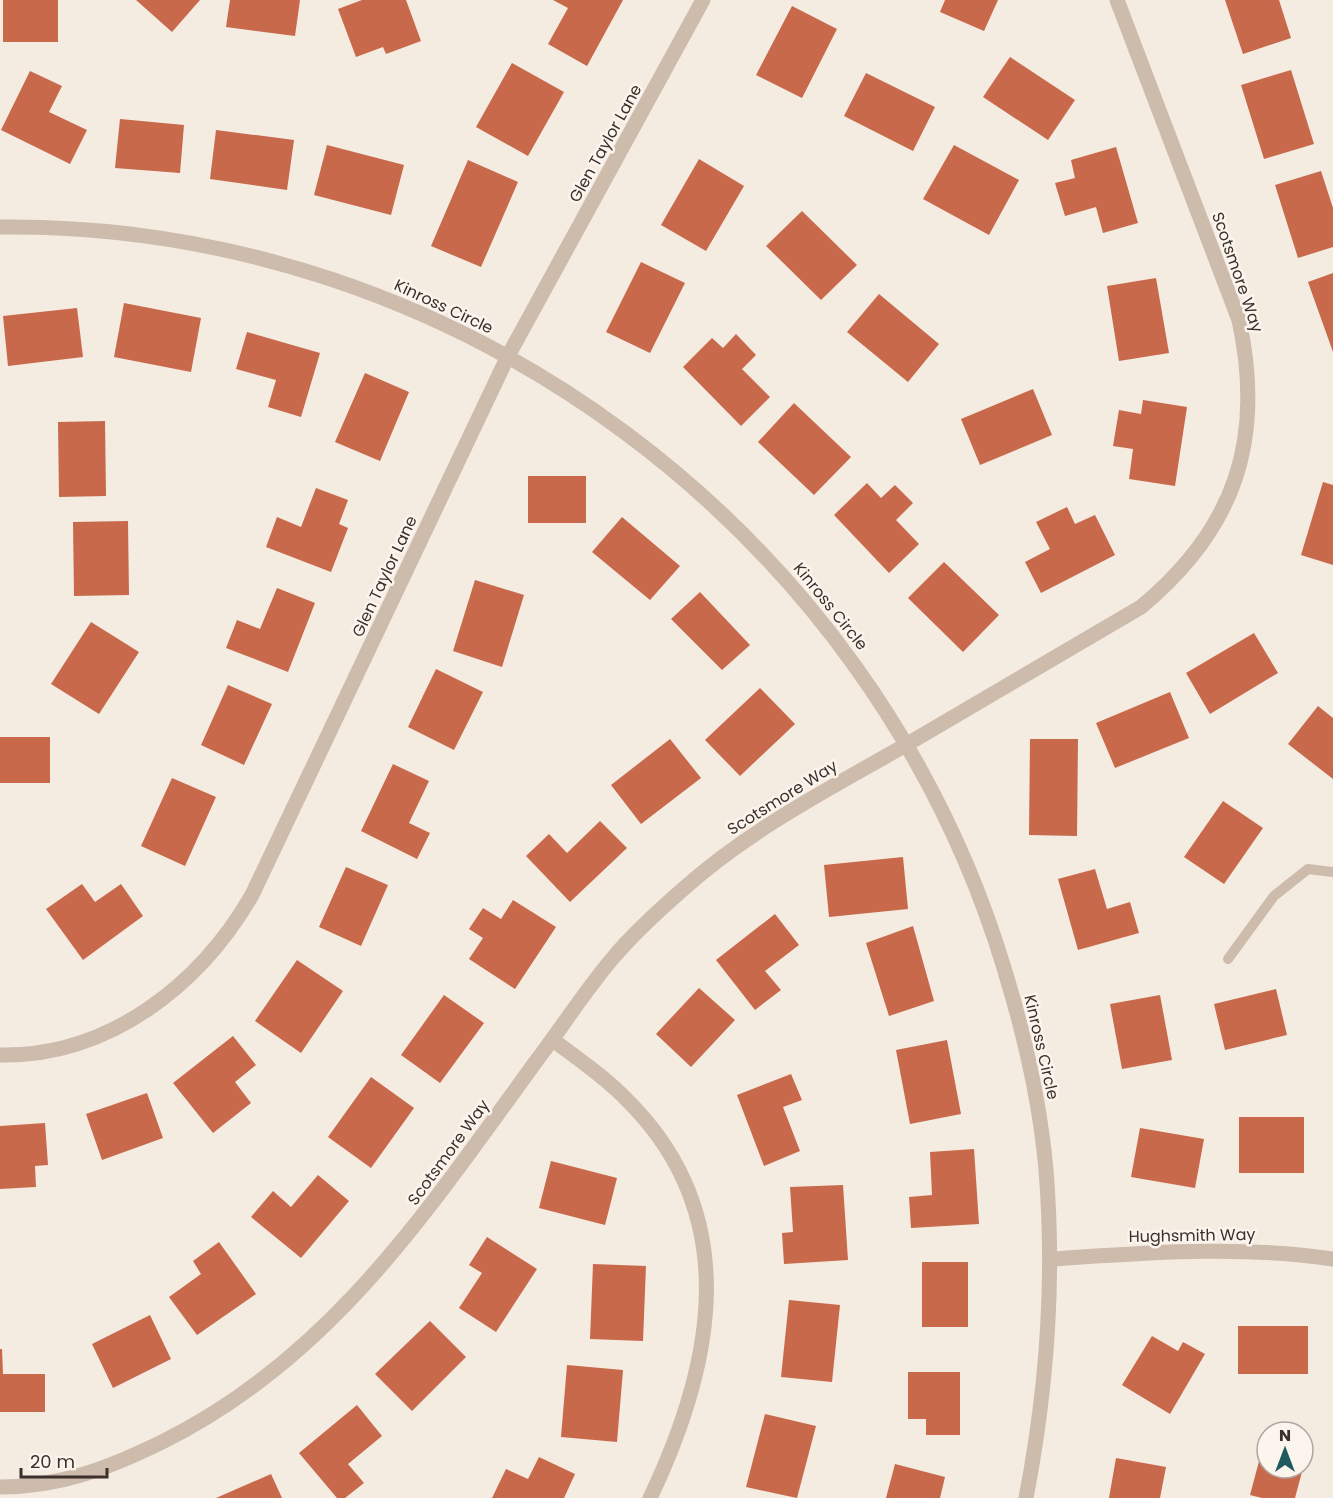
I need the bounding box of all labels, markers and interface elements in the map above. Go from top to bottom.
street label: Glen Taylor Lane [563,80,647,206]
street label: Scotsmore Way [1206,209,1269,335]
street label: Kinross Circle [391,273,497,339]
street label: Glen Taylor Lane [346,512,423,641]
street label: Kinross Circle [788,558,873,655]
street label: Scotsmore Way [723,754,842,841]
street label: Kinross Circle [1018,993,1065,1102]
street label: Scotsmore Way [402,1095,495,1210]
street label: Hughsmith Way [1128,1223,1256,1248]
north arrow [1255,1420,1315,1480]
text: N [1279,1424,1291,1447]
scale bar [21,1441,106,1479]
text: 20 m [30,1449,75,1474]

